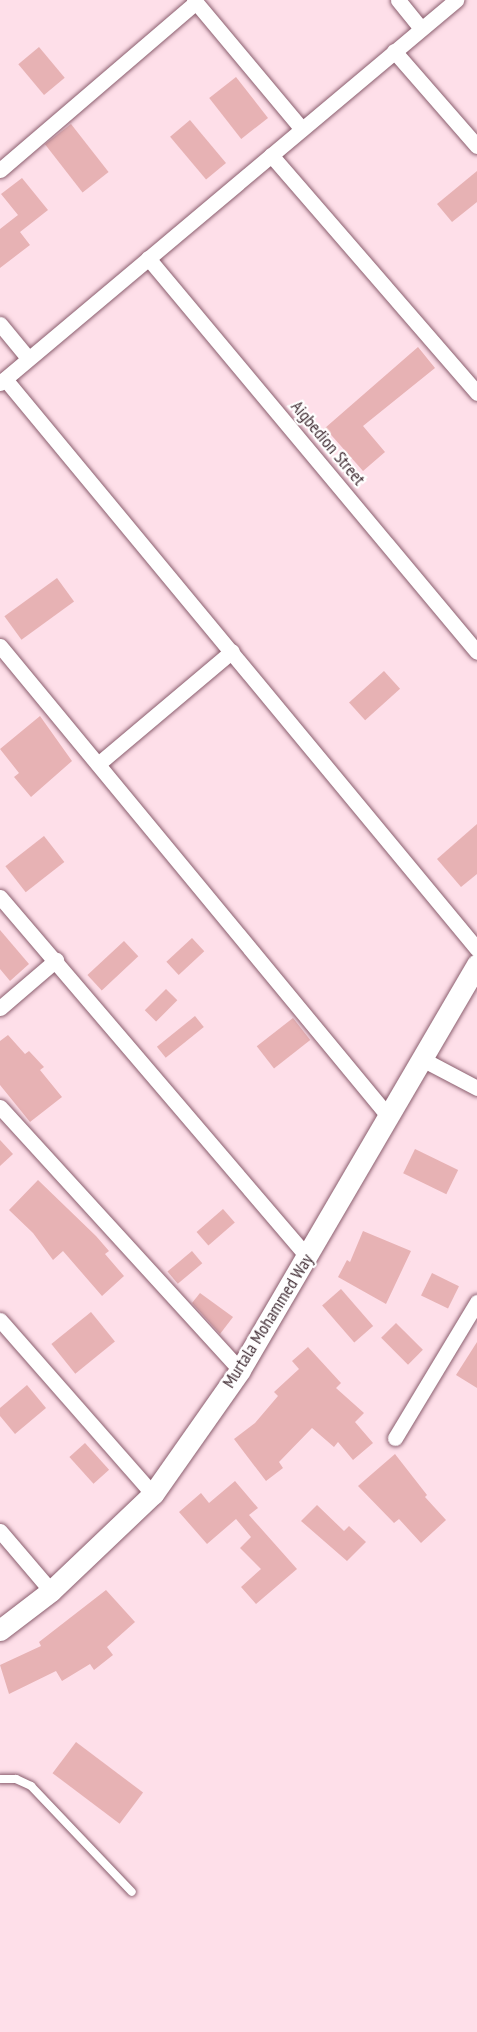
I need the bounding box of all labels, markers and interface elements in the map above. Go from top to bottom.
street label: Aigbedion Street [286,396,370,490]
street label: Murtala Mohammed Way [218,1250,318,1392]

